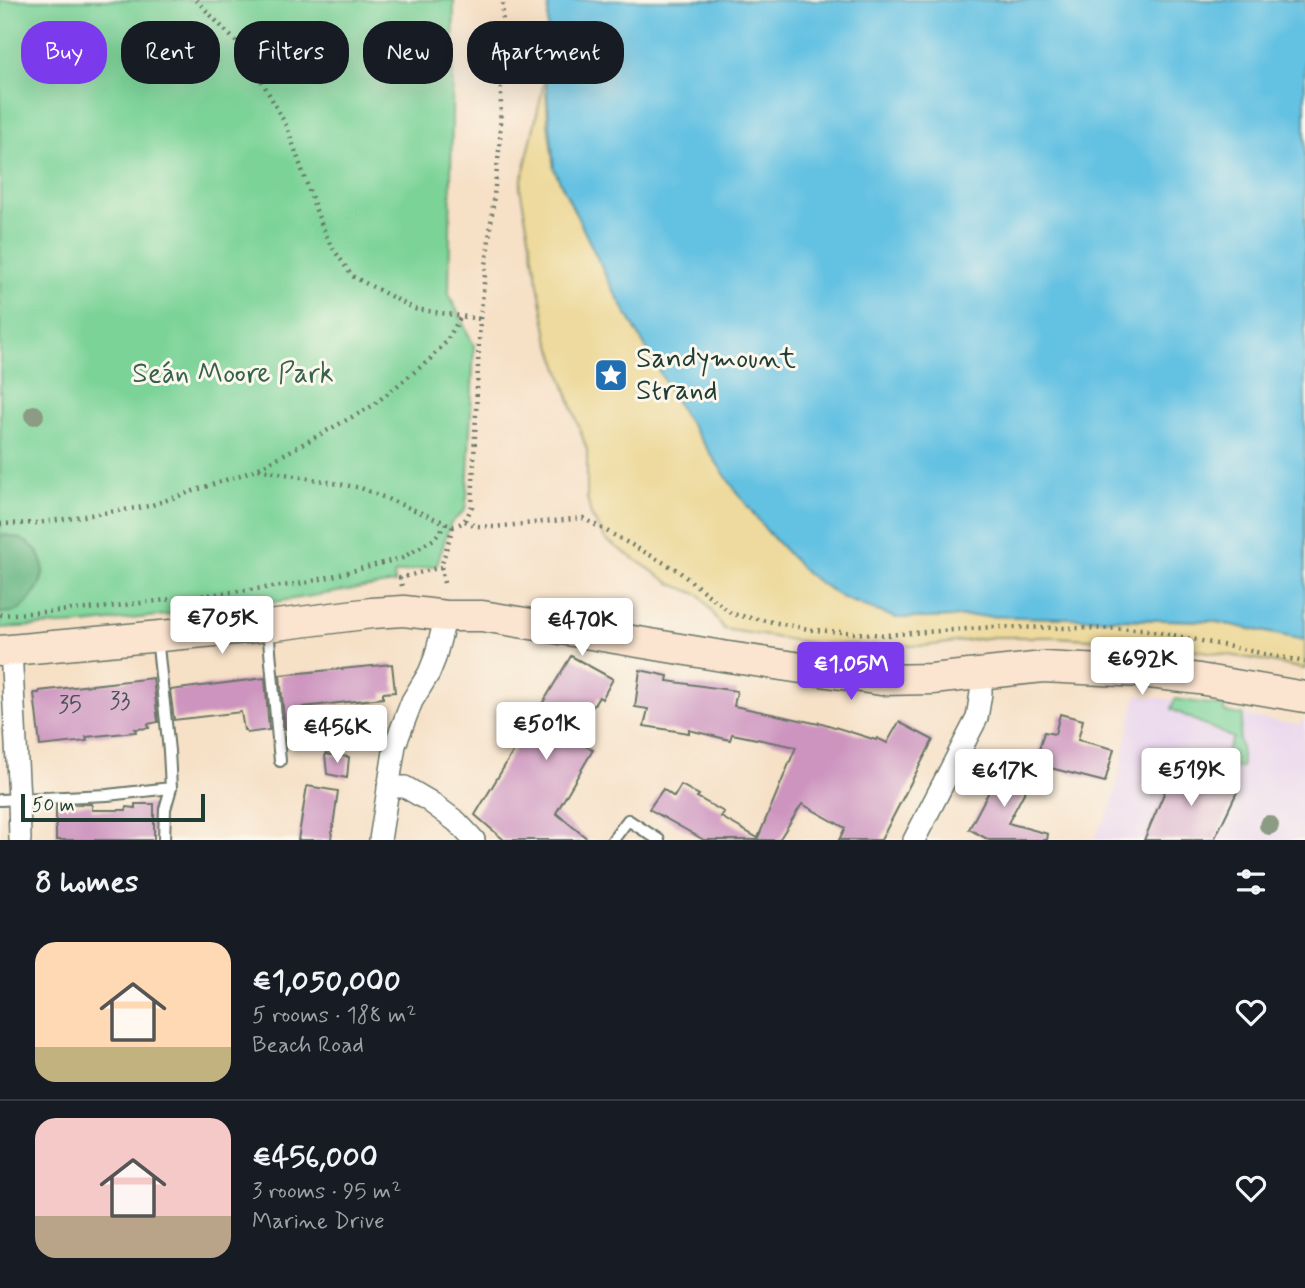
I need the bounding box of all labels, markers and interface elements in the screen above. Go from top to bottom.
chip: Buy [21,21,107,84]
chip: Rent [121,21,220,84]
chip: Filters [234,21,349,84]
chip: New [363,21,453,84]
chip: Apartment [467,21,624,84]
place label: Sandymount Strand [636,341,797,410]
park label: Seán Moore Park [132,356,334,393]
place icon: Sandymount Strand [592,356,630,394]
pin: €705K [173,596,271,656]
pin: €470K [533,598,631,658]
text: €705K [186,604,258,634]
text: €470K [547,606,617,636]
pin: €692K [1093,638,1191,697]
pin: €1.05M [794,642,908,702]
text: €692K [1107,645,1177,675]
text: €1.05M [813,650,889,680]
house number: 33 [110,686,131,717]
house number: 35 [58,690,82,721]
pin: €501K [497,702,595,762]
pin: €456K [288,706,386,765]
text: €501K [512,710,580,740]
text: €456K [303,713,371,743]
pin: €519K [1142,748,1240,808]
pin: €617K [955,750,1053,809]
text: €519K [1157,756,1225,786]
text: €617K [971,757,1037,787]
scale bar [21,791,205,823]
text: 50 m [32,793,75,818]
text: 8 homes [35,863,138,902]
icon: filters [1232,863,1270,901]
text: €1,050,000 [252,962,401,1001]
icon: home [91,970,175,1054]
icon: heart [1232,993,1270,1031]
text: 5 rooms · 188 m² [252,1001,416,1031]
text: Beach Road [252,1031,364,1061]
text: €456,000 [252,1138,378,1177]
icon: home [91,1146,175,1230]
icon: heart [1232,1169,1270,1207]
text: 3 rooms · 95 m² [252,1177,401,1207]
text: Marine Drive [252,1207,385,1237]

